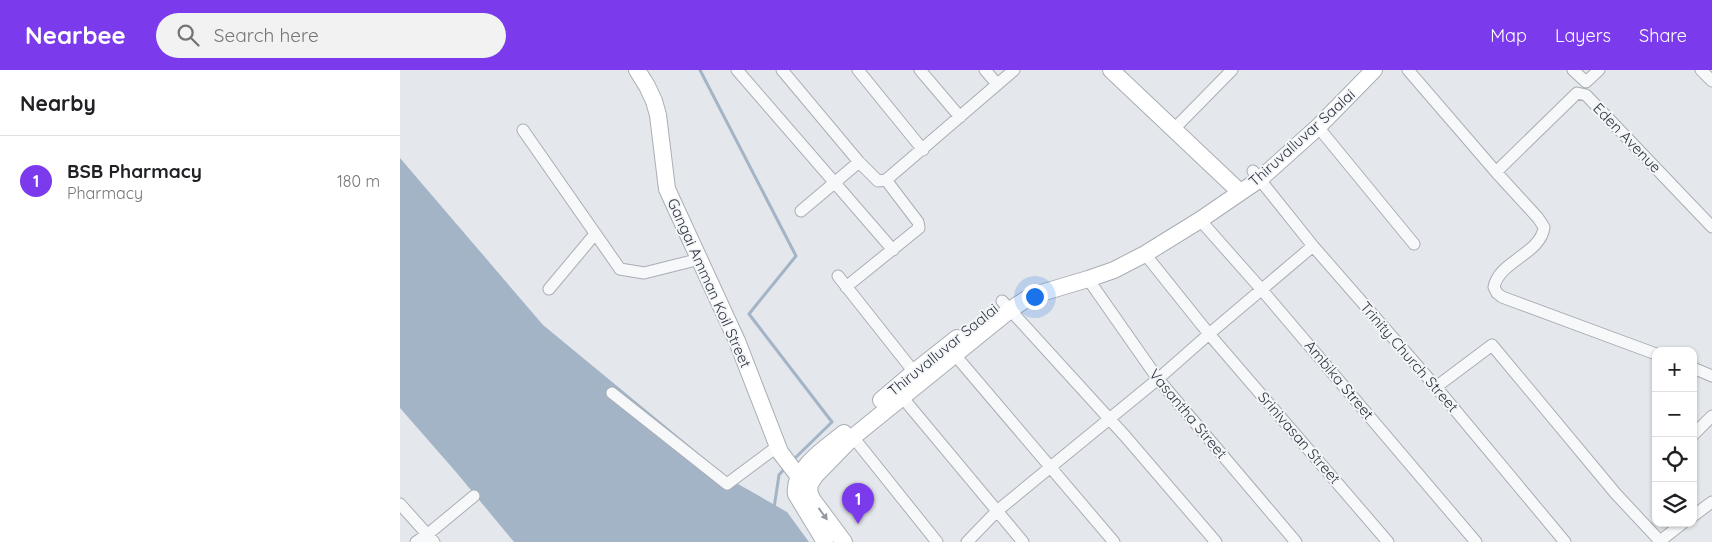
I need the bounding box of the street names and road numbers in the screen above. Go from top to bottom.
street label: Thiruvalluvar Saalai [1244,85,1359,190]
street label: Eden Avenue [1589,99,1665,177]
street label: Gangai Amman Koil Street [663,195,755,371]
street label: Trinity Church Street [1356,297,1463,416]
street label: Thiruvalluvar Saalai [884,299,1002,400]
street label: Ambika Street [1301,336,1378,423]
street label: Vasantha Street [1145,365,1232,463]
street label: Srinivasan Street [1254,388,1345,488]

